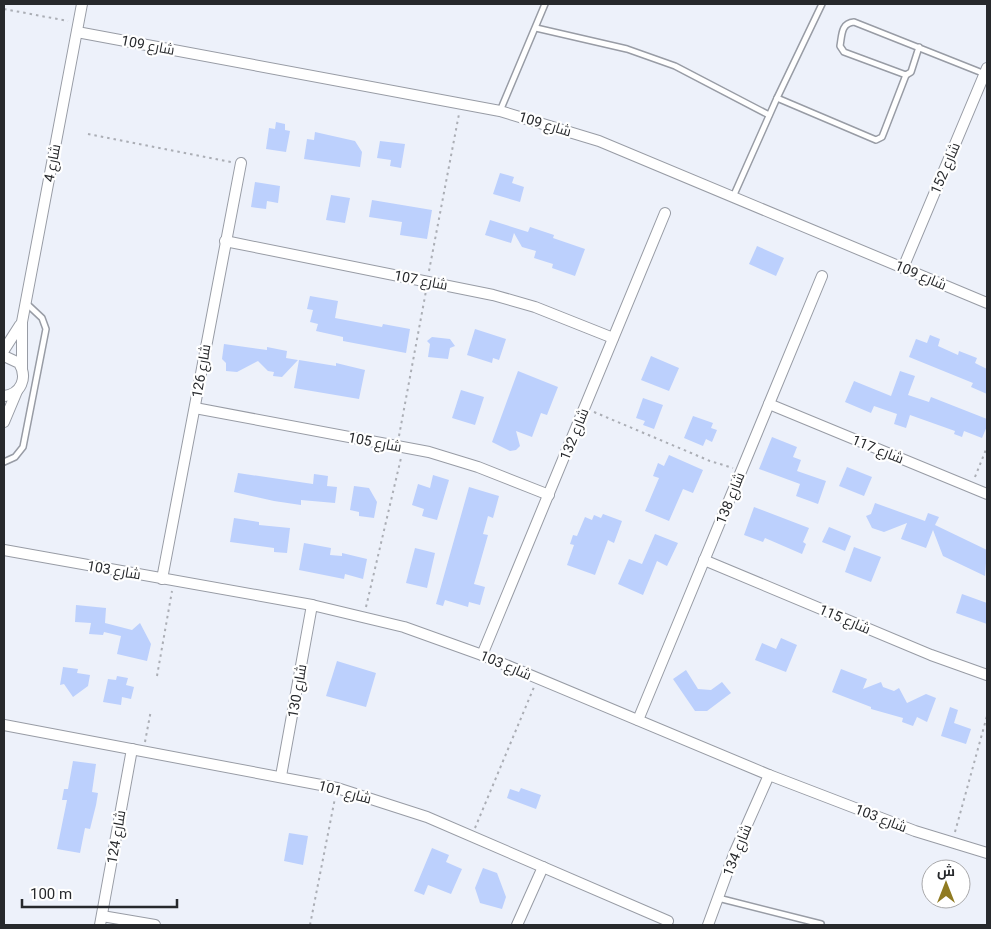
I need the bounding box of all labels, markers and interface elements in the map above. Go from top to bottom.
street label: شارع 109 [120,32,176,59]
street label: شارع 109 [516,108,573,141]
street label: شارع 152 [927,140,964,196]
street label: شارع 4 [40,143,65,184]
street label: شارع 109 [893,257,949,294]
street label: شارع 107 [393,267,449,294]
street label: شارع 126 [188,343,215,399]
street label: شارع 132 [556,406,592,462]
street label: شارع 105 [347,429,403,456]
street label: شارع 117 [850,431,906,467]
street label: شارع 138 [712,470,748,526]
street label: شارع 103 [86,557,142,584]
street label: شارع 115 [817,601,873,638]
street label: شارع 103 [478,647,534,684]
street label: شارع 130 [284,663,311,719]
street label: شارع 101 [316,777,373,808]
street label: شارع 103 [852,801,909,836]
street label: شارع 124 [103,809,130,865]
street label: شارع 134 [719,822,755,878]
north arrow [921,859,971,909]
text: ش [937,863,955,880]
scale bar [22,876,178,908]
text: 100 m [30,885,72,903]

